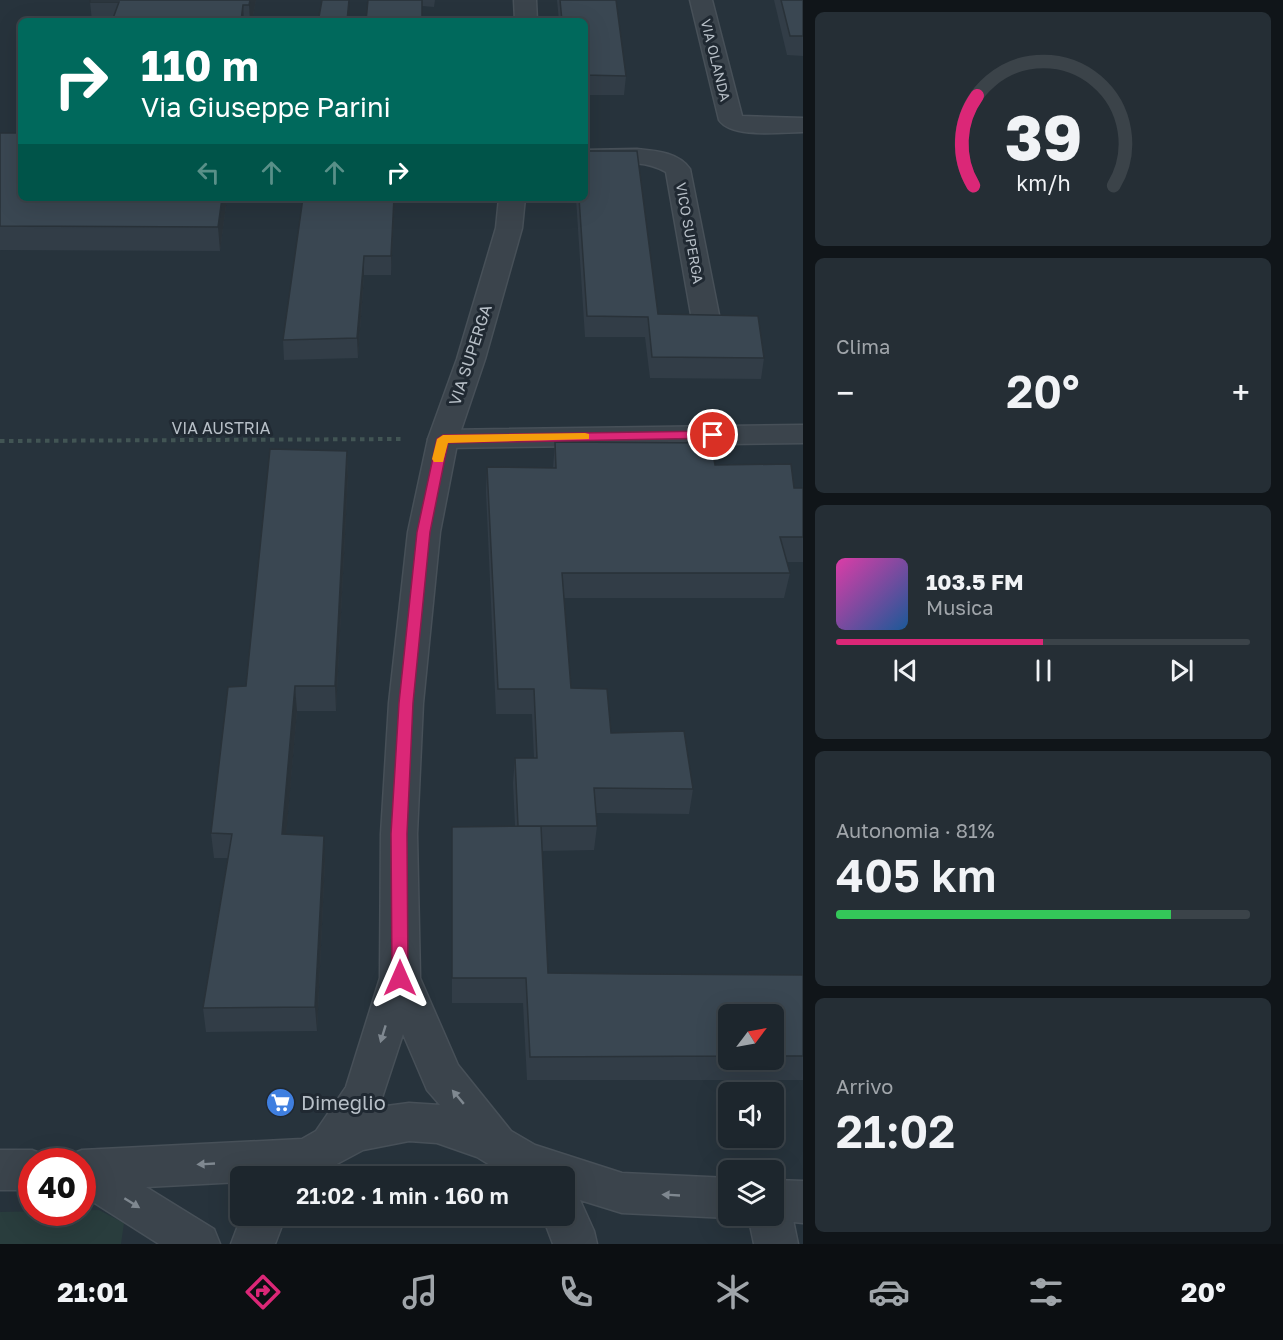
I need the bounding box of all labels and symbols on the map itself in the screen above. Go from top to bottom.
street label: VIA OLANDA [698,17,735,104]
street label: VICO SUPERGA [673,181,707,286]
street label: VIA SUPERGA [444,302,496,408]
pin [687,409,738,460]
street label: VIA AUSTRIA [171,418,271,438]
position arrow [368,946,432,1010]
north arrow [718,1004,784,1070]
one-way arrow [378,1025,387,1043]
supermarket icon: Dimeglio [264,1086,296,1118]
one-way arrow [452,1089,465,1105]
place label: Dimeglio [301,1090,386,1114]
speed limit sign: 40 [18,1148,96,1226]
one-way arrow [197,1160,216,1169]
one-way arrow [661,1191,680,1200]
one-way arrow [124,1197,140,1208]

